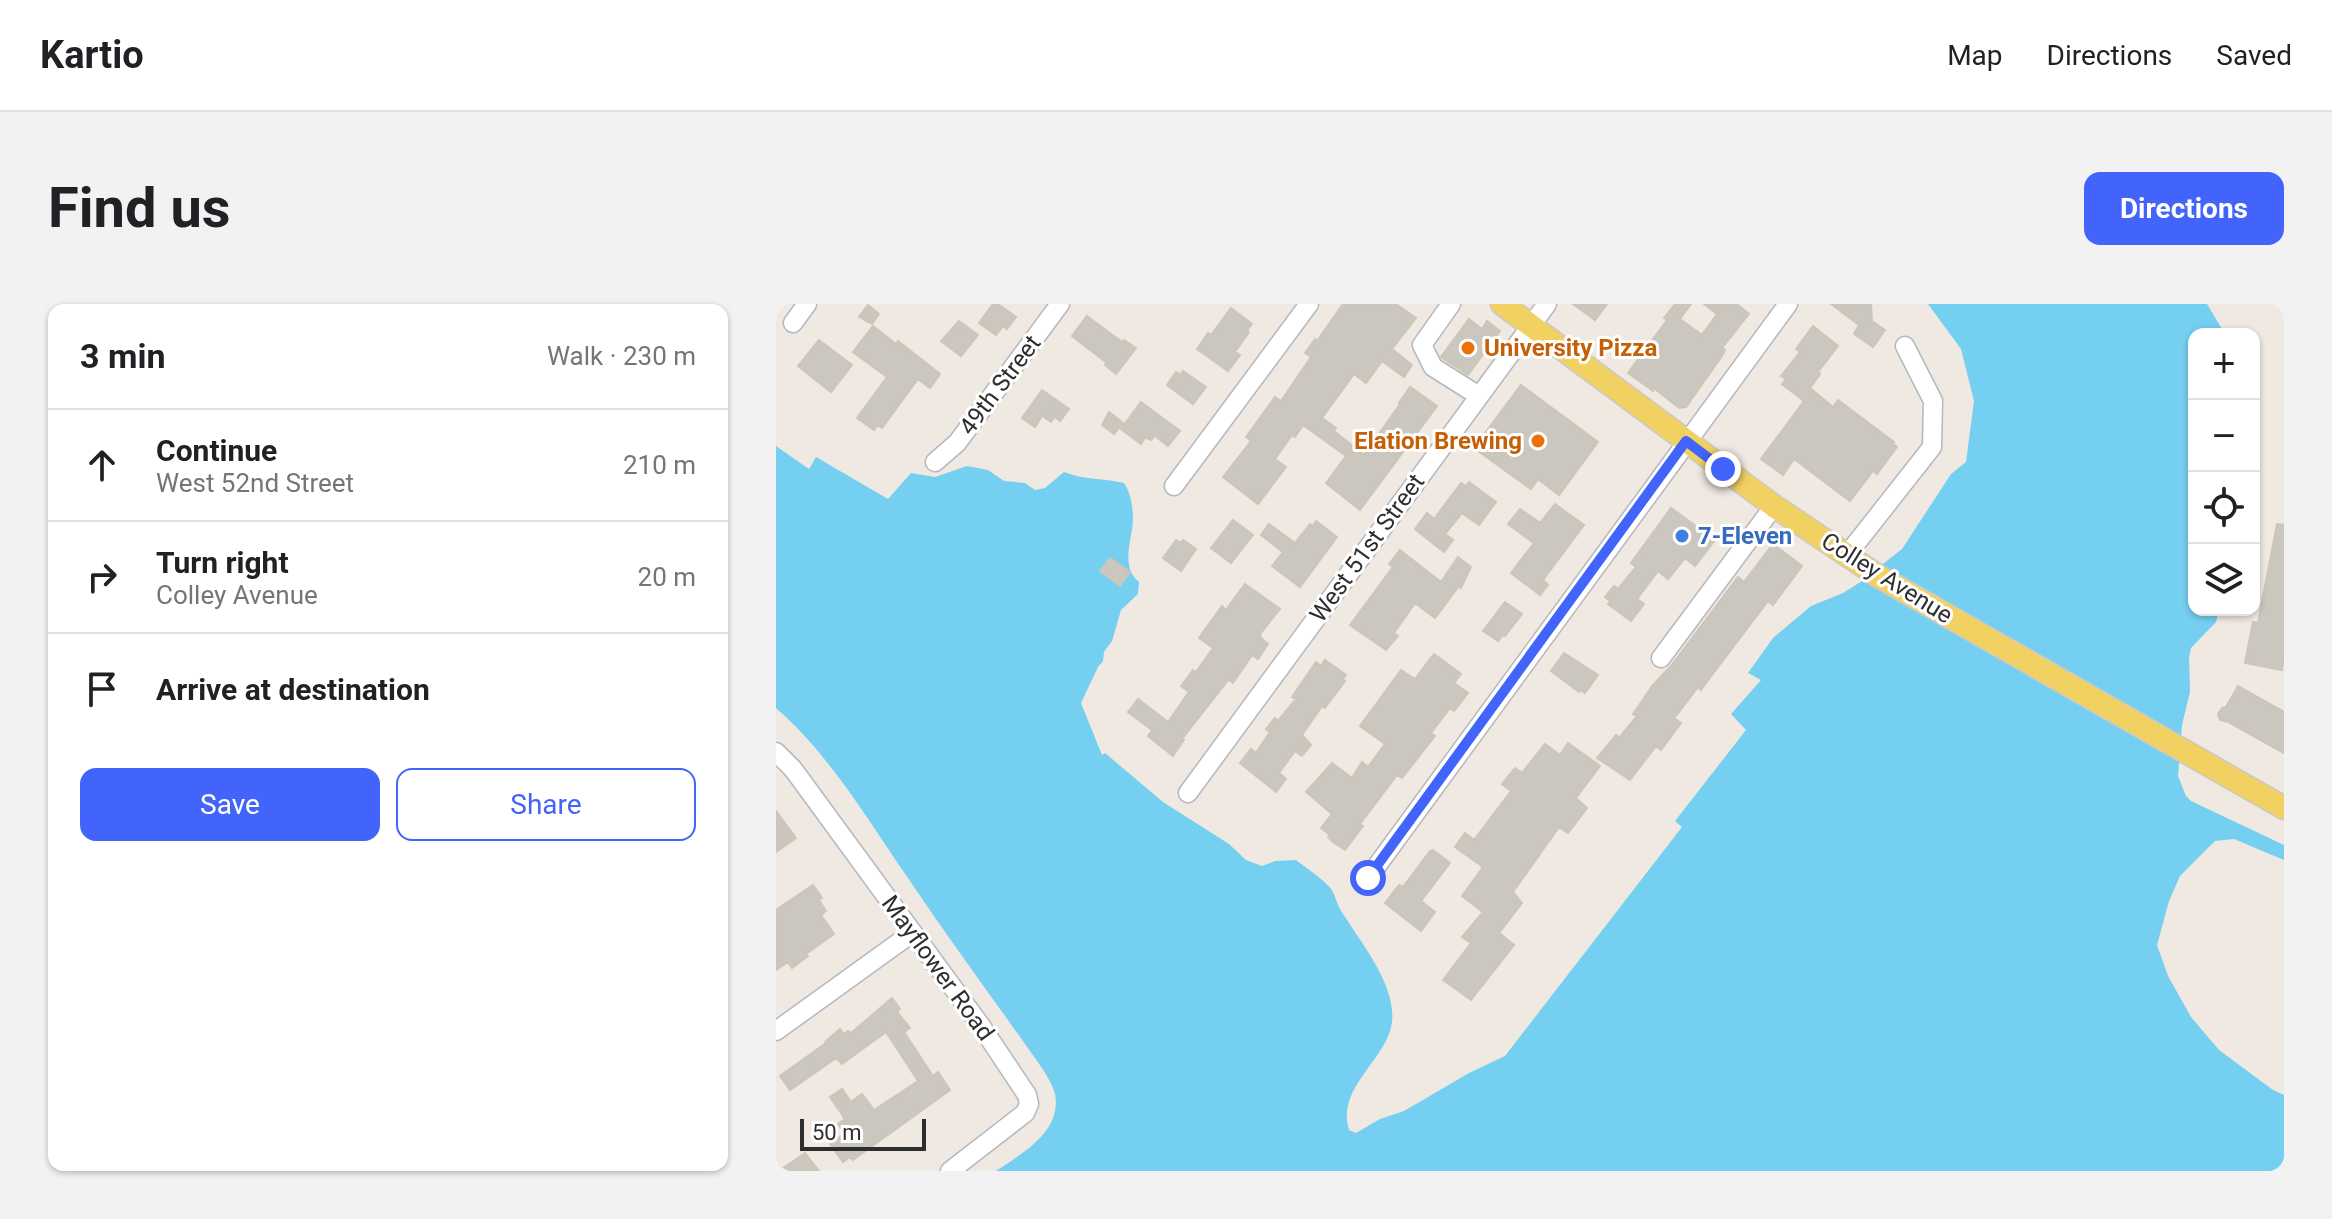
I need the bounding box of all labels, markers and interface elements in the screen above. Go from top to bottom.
text: Kartio [40,33,144,77]
text: Map [1947,39,2003,72]
text: Directions [2047,39,2172,72]
text: Saved [2216,39,2292,72]
button: Directions [2084,172,2284,245]
text: Find us [48,175,231,241]
map controls [2188,328,2260,616]
button: + [2188,328,2260,400]
street label: 49th Street [954,330,1047,440]
place label: University Pizza [1484,334,1657,362]
text: 3 min [80,336,165,376]
marker: University Pizza [1459,339,1477,357]
text: Walk · 230 m [547,341,696,371]
button: − [2188,400,2260,472]
place label: Elation Brewing [1354,427,1522,455]
marker: Elation Brewing [1529,432,1547,450]
text: Continue [156,433,277,468]
icon: ahead [80,443,124,487]
text: 210 m [623,450,696,480]
route end [1705,451,1741,487]
text: West 52nd Street [156,468,354,498]
street label: West 51st Street [1304,468,1430,628]
button: locate [2188,472,2260,544]
place label: 7-Eleven [1698,522,1792,550]
marker: 7-Eleven [1673,527,1691,545]
street label: Colley Avenue [1816,527,1958,629]
button: layers [2188,544,2260,616]
text: Turn right [156,545,289,580]
icon: right [80,555,124,599]
text: 20 m [638,562,696,592]
text: Colley Avenue [156,580,318,610]
icon: arrive [80,667,124,711]
text: Arrive at destination [156,672,430,707]
button: Save [80,768,380,841]
button: Share [396,768,696,841]
route start [1350,860,1386,896]
street label: Mayflower Road [876,890,1000,1046]
scale bar [800,1115,926,1151]
text: 50 m [812,1120,861,1145]

